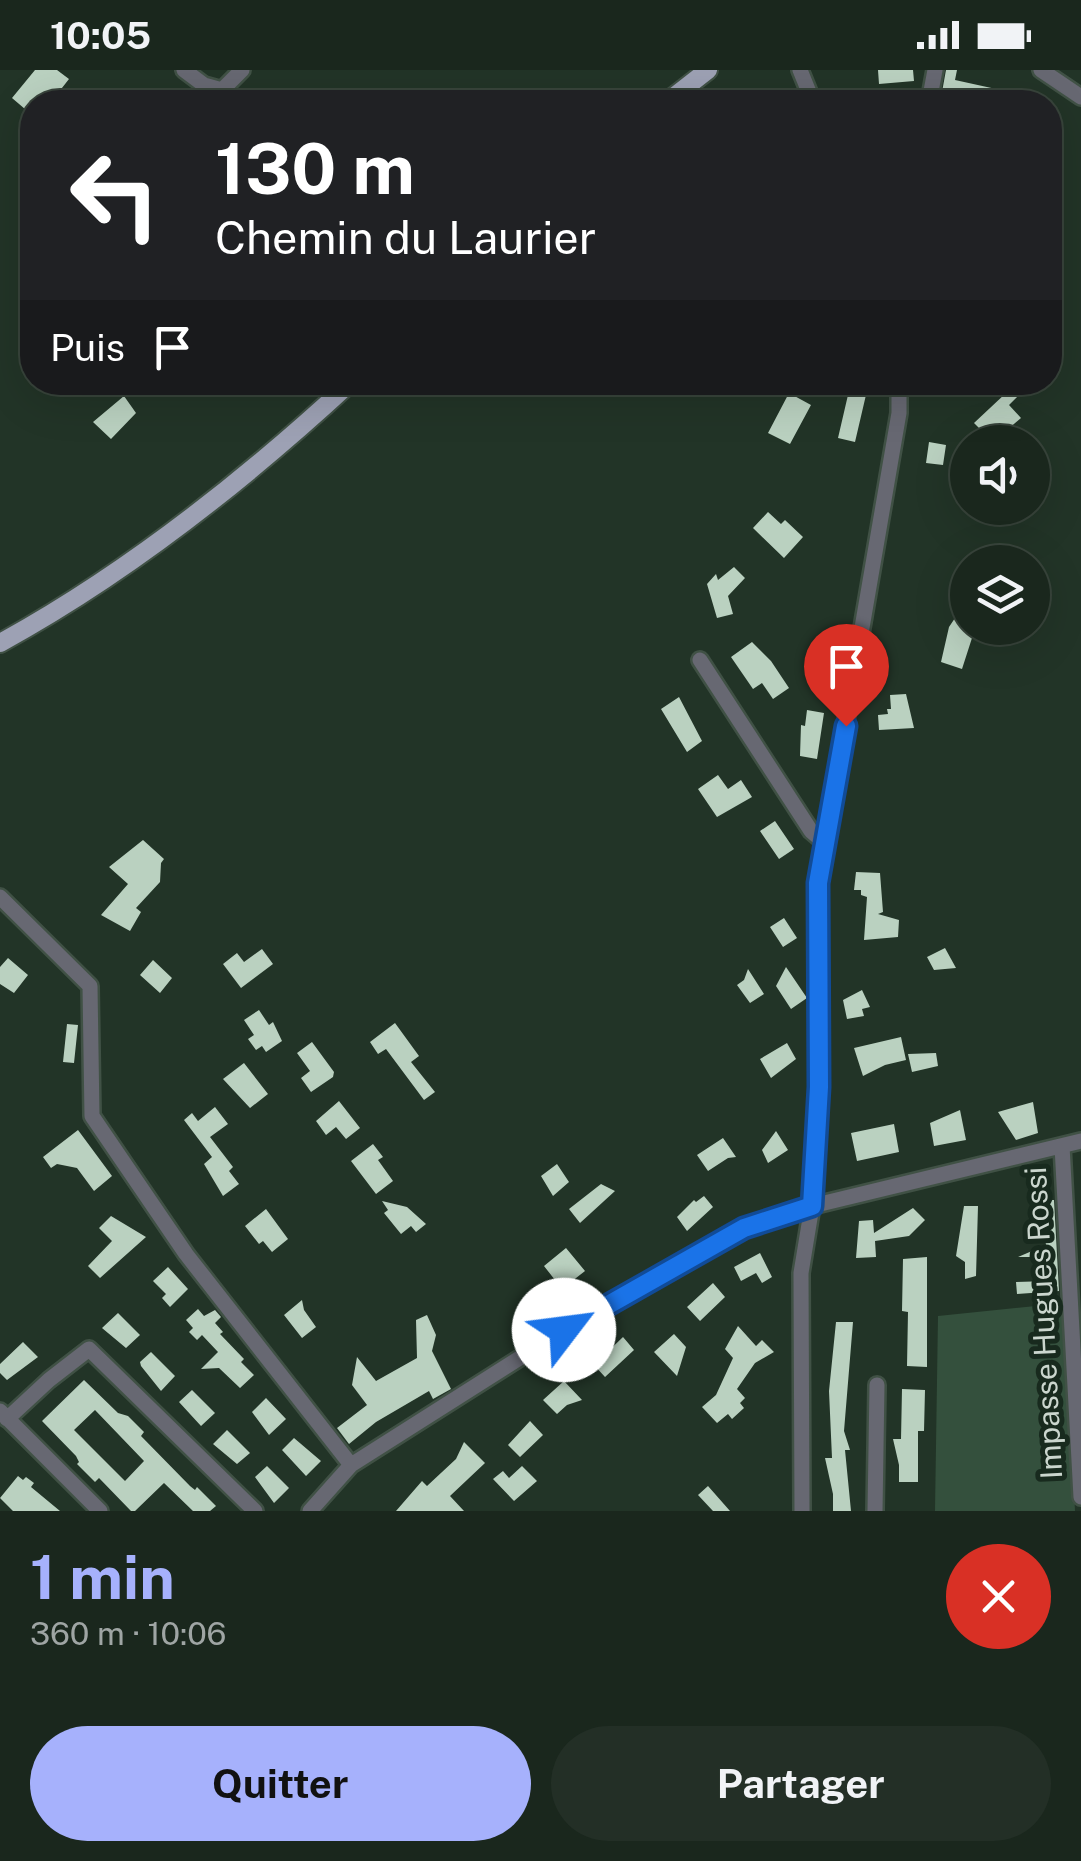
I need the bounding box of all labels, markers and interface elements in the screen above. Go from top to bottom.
text: 10:05 [50,13,151,58]
text: 130 m [215,127,415,210]
icon: left [50,130,180,260]
text: Chemin du Laurier [215,211,596,264]
icon: arrive [145,320,200,375]
text: Puis [50,325,125,370]
map controls [950,425,1050,645]
button: sound [950,425,1050,525]
button: layers [950,545,1050,645]
pin [804,624,889,727]
icon: arrive [819,639,874,694]
street label: Impasse Hugues Rossi [1017,1166,1069,1480]
position arrow [512,1278,616,1382]
text: 1 min [30,1542,175,1613]
button: close [946,1544,1051,1649]
text: 360 m · 10:06 [30,1615,227,1652]
button: Quitter [30,1726,531,1841]
button: Partager [551,1726,1051,1841]

